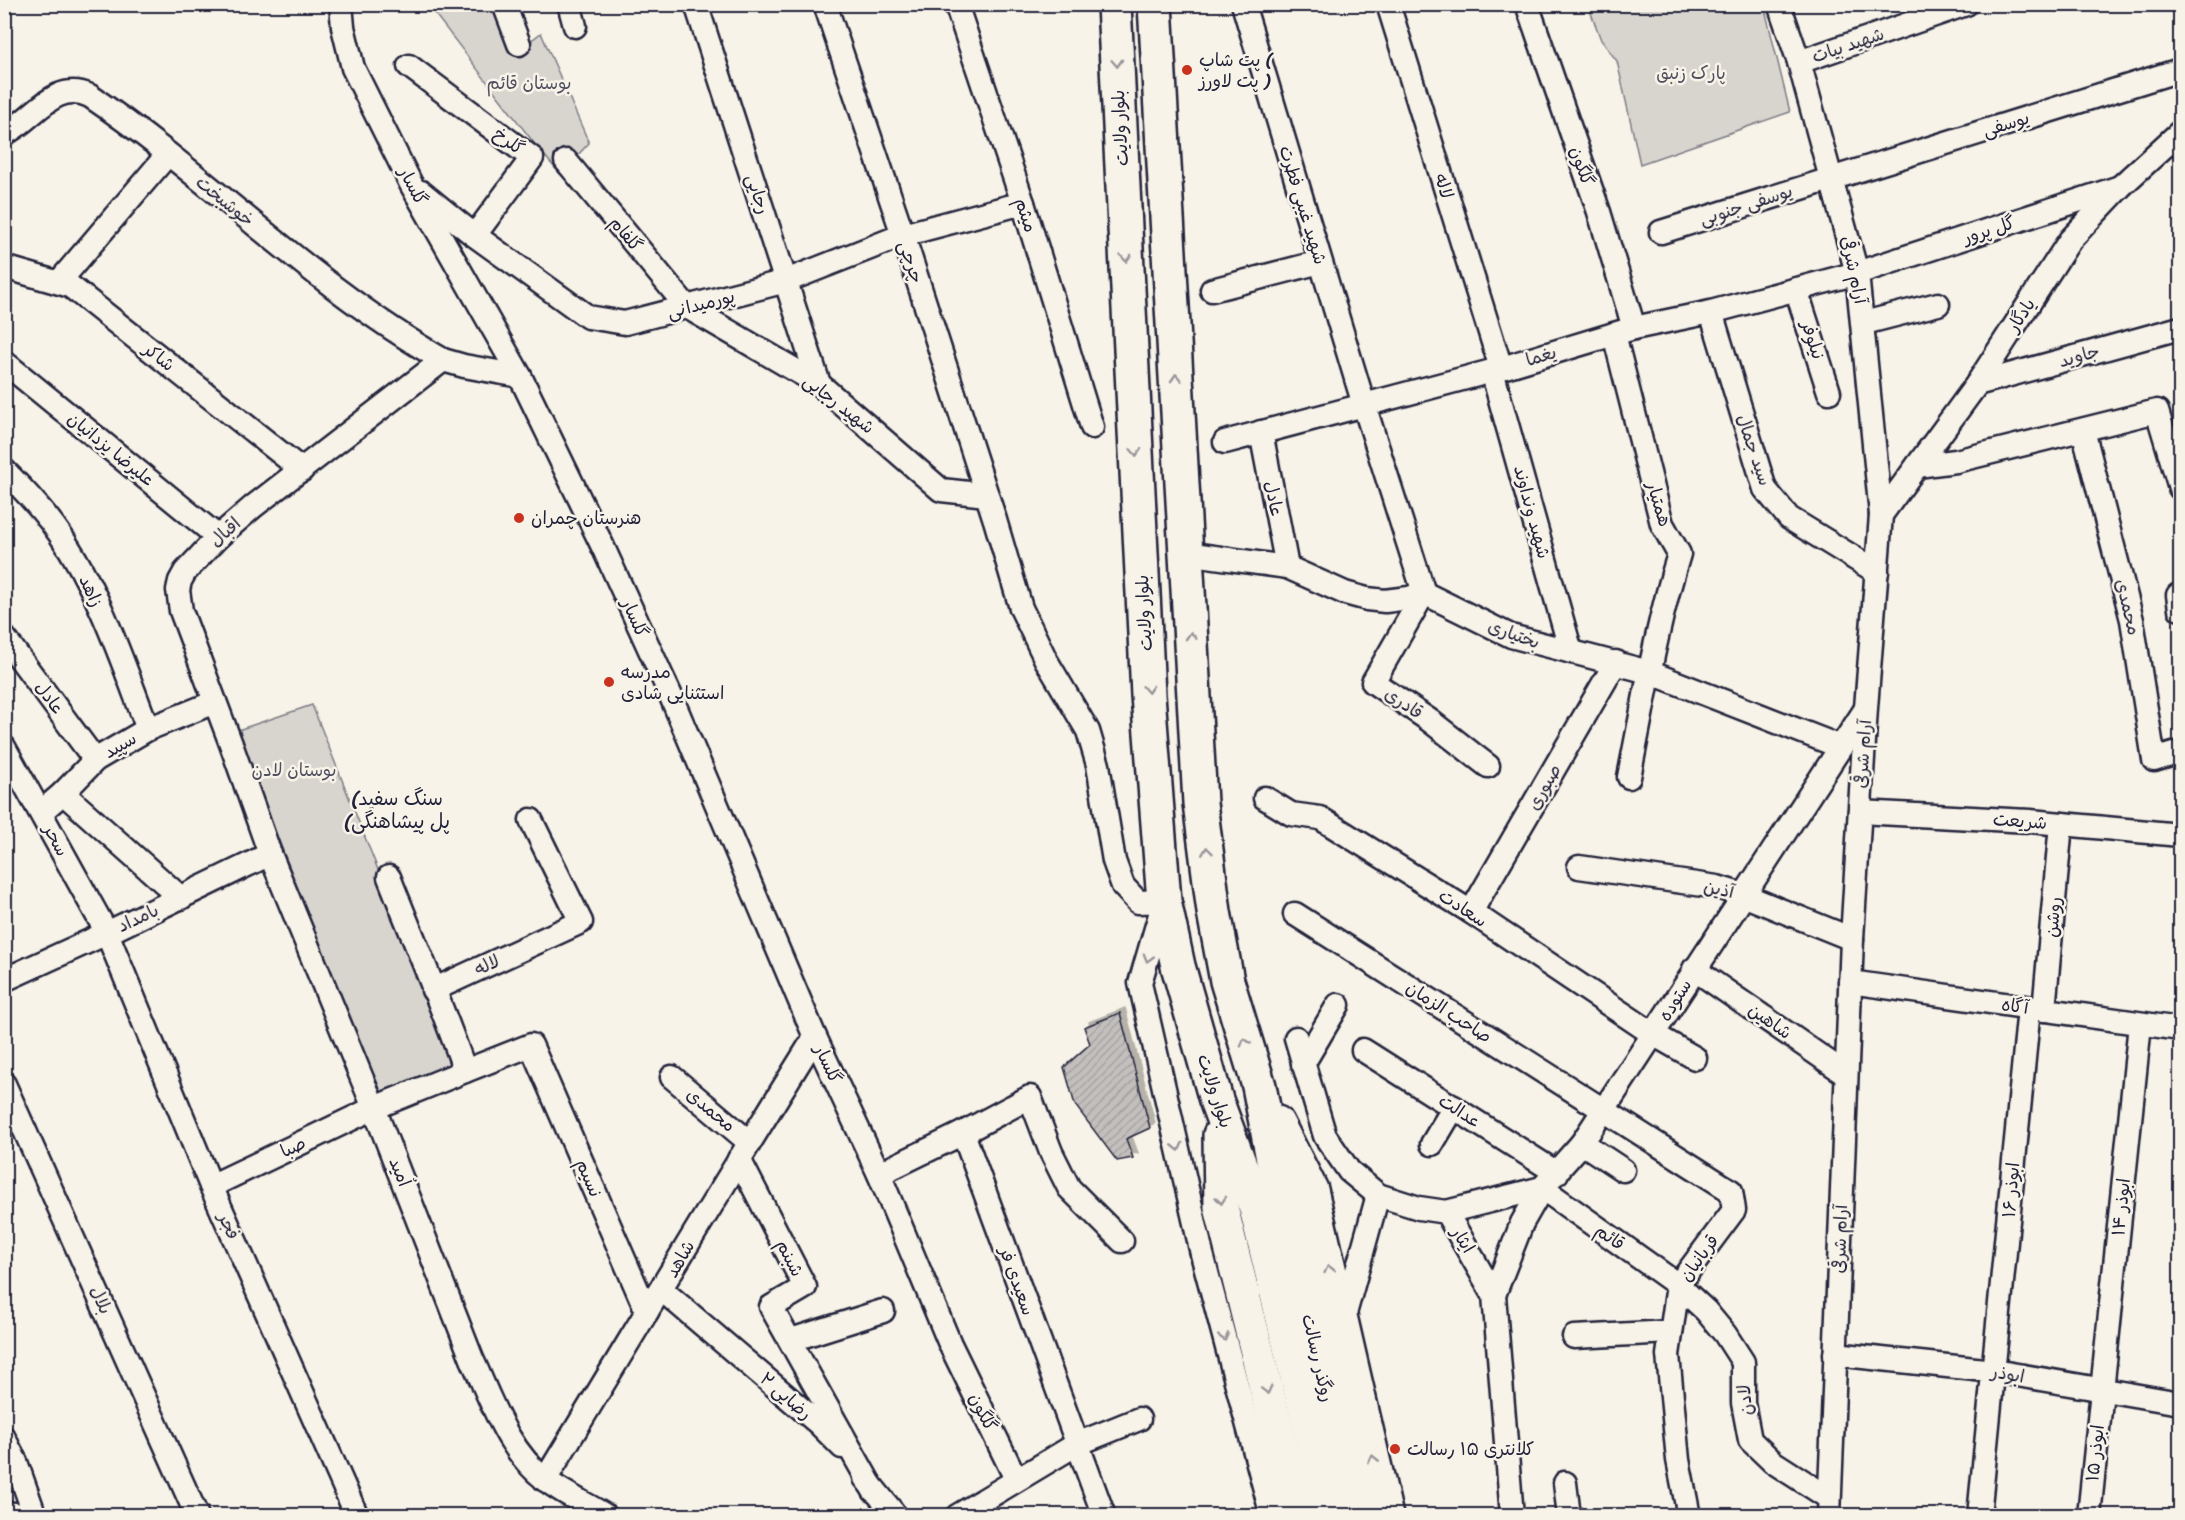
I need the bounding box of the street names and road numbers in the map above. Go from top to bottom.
street label: شهید بیات [1807,18,1889,72]
street label: بلوار ولایت [1102,89,1138,167]
street label: یوسفی [1979,102,2033,146]
street label: گلرخ [486,118,532,164]
street label: شهید غیبی فطرت [1270,142,1336,268]
street label: گلگون [1560,142,1604,190]
street label: گلسار [389,159,437,211]
street label: خوشبخت [188,167,262,235]
street label: لاله [1425,169,1463,203]
street label: رجایی [736,170,780,218]
street label: یوسفی جنوبی [1695,175,1797,235]
street label: میثم [1005,193,1047,237]
street label: گل پرور [1957,206,2020,254]
street label: گلفام [601,209,651,260]
street label: آرام شرقی [1831,233,1877,309]
street label: چرچی [889,236,933,288]
street label: پورمیدانی [664,280,738,328]
street label: یادگار [1997,291,2044,340]
street label: نیلوفر [1791,315,1834,364]
street label: شاکر [134,333,182,380]
street label: جاوید [2055,335,2103,377]
street label: یغما [1522,336,1560,376]
street label: شهید رجایی [796,365,882,443]
street label: علیرضا یزدانیان [60,403,162,495]
street label: سید جمال [1727,410,1781,490]
street label: شهید ونداوند [1504,462,1560,562]
street label: همتیار [1637,476,1681,531]
street label: عادل [1255,478,1293,520]
street label: اقبال [202,509,248,555]
street label: زاهد [70,569,112,613]
street label: بلوار ولایت [1126,574,1162,652]
street label: محمدی [2106,576,2150,638]
street label: گلسار [611,591,658,643]
street label: بختیاری [1483,610,1545,658]
street label: عادل [26,674,74,722]
street label: قادری [1378,678,1430,728]
street label: آرام شرقی [1845,717,1881,789]
street label: سپید [97,723,143,767]
street label: صبوری [1518,758,1570,816]
street label: شریعت [1992,803,2048,839]
street label: سحر [33,816,78,862]
street label: آذین [1701,870,1739,908]
street label: سعادت [1432,880,1494,936]
street label: بامداد [112,894,164,942]
street label: روشن [2035,895,2071,939]
street label: لاله [469,945,505,985]
street label: صاحب الزمان [1399,972,1499,1052]
street label: ستوده [1649,972,1701,1028]
street label: آگاه [1999,988,2032,1024]
street label: شاهین [1741,994,1799,1048]
street label: گلسار [804,1037,851,1089]
street label: بلوار ولایت [1188,1050,1242,1132]
street label: محمدی [679,1079,743,1141]
street label: عدالت [1432,1085,1488,1137]
street label: صبا [275,1127,311,1167]
street label: اُمید [380,1152,421,1192]
street label: نسیم [567,1154,611,1202]
street label: ابوذر ۱۶ [1993,1161,2029,1219]
street label: ابوذر ۱۴ [2102,1176,2140,1238]
street label: آرام شرقی [1823,1202,1857,1274]
street label: فجر [208,1205,249,1245]
street label: قائم [1588,1215,1632,1259]
street label: ایثار [1441,1218,1484,1260]
street label: قربانیان [1671,1227,1727,1289]
street label: شاهد [656,1234,704,1284]
street label: شبنم [767,1234,813,1282]
street label: سعیدی فر [989,1240,1044,1320]
street label: بلال [81,1280,121,1320]
street label: روگذر رسالت [1292,1311,1344,1405]
street label: ابوذر [1987,1355,2027,1393]
street label: رضایی ۲ [752,1364,820,1428]
street label: لادن [1728,1383,1762,1417]
street label: گلگون [960,1387,1006,1437]
street label: ابوذر ۱۵ [2076,1423,2114,1483]

